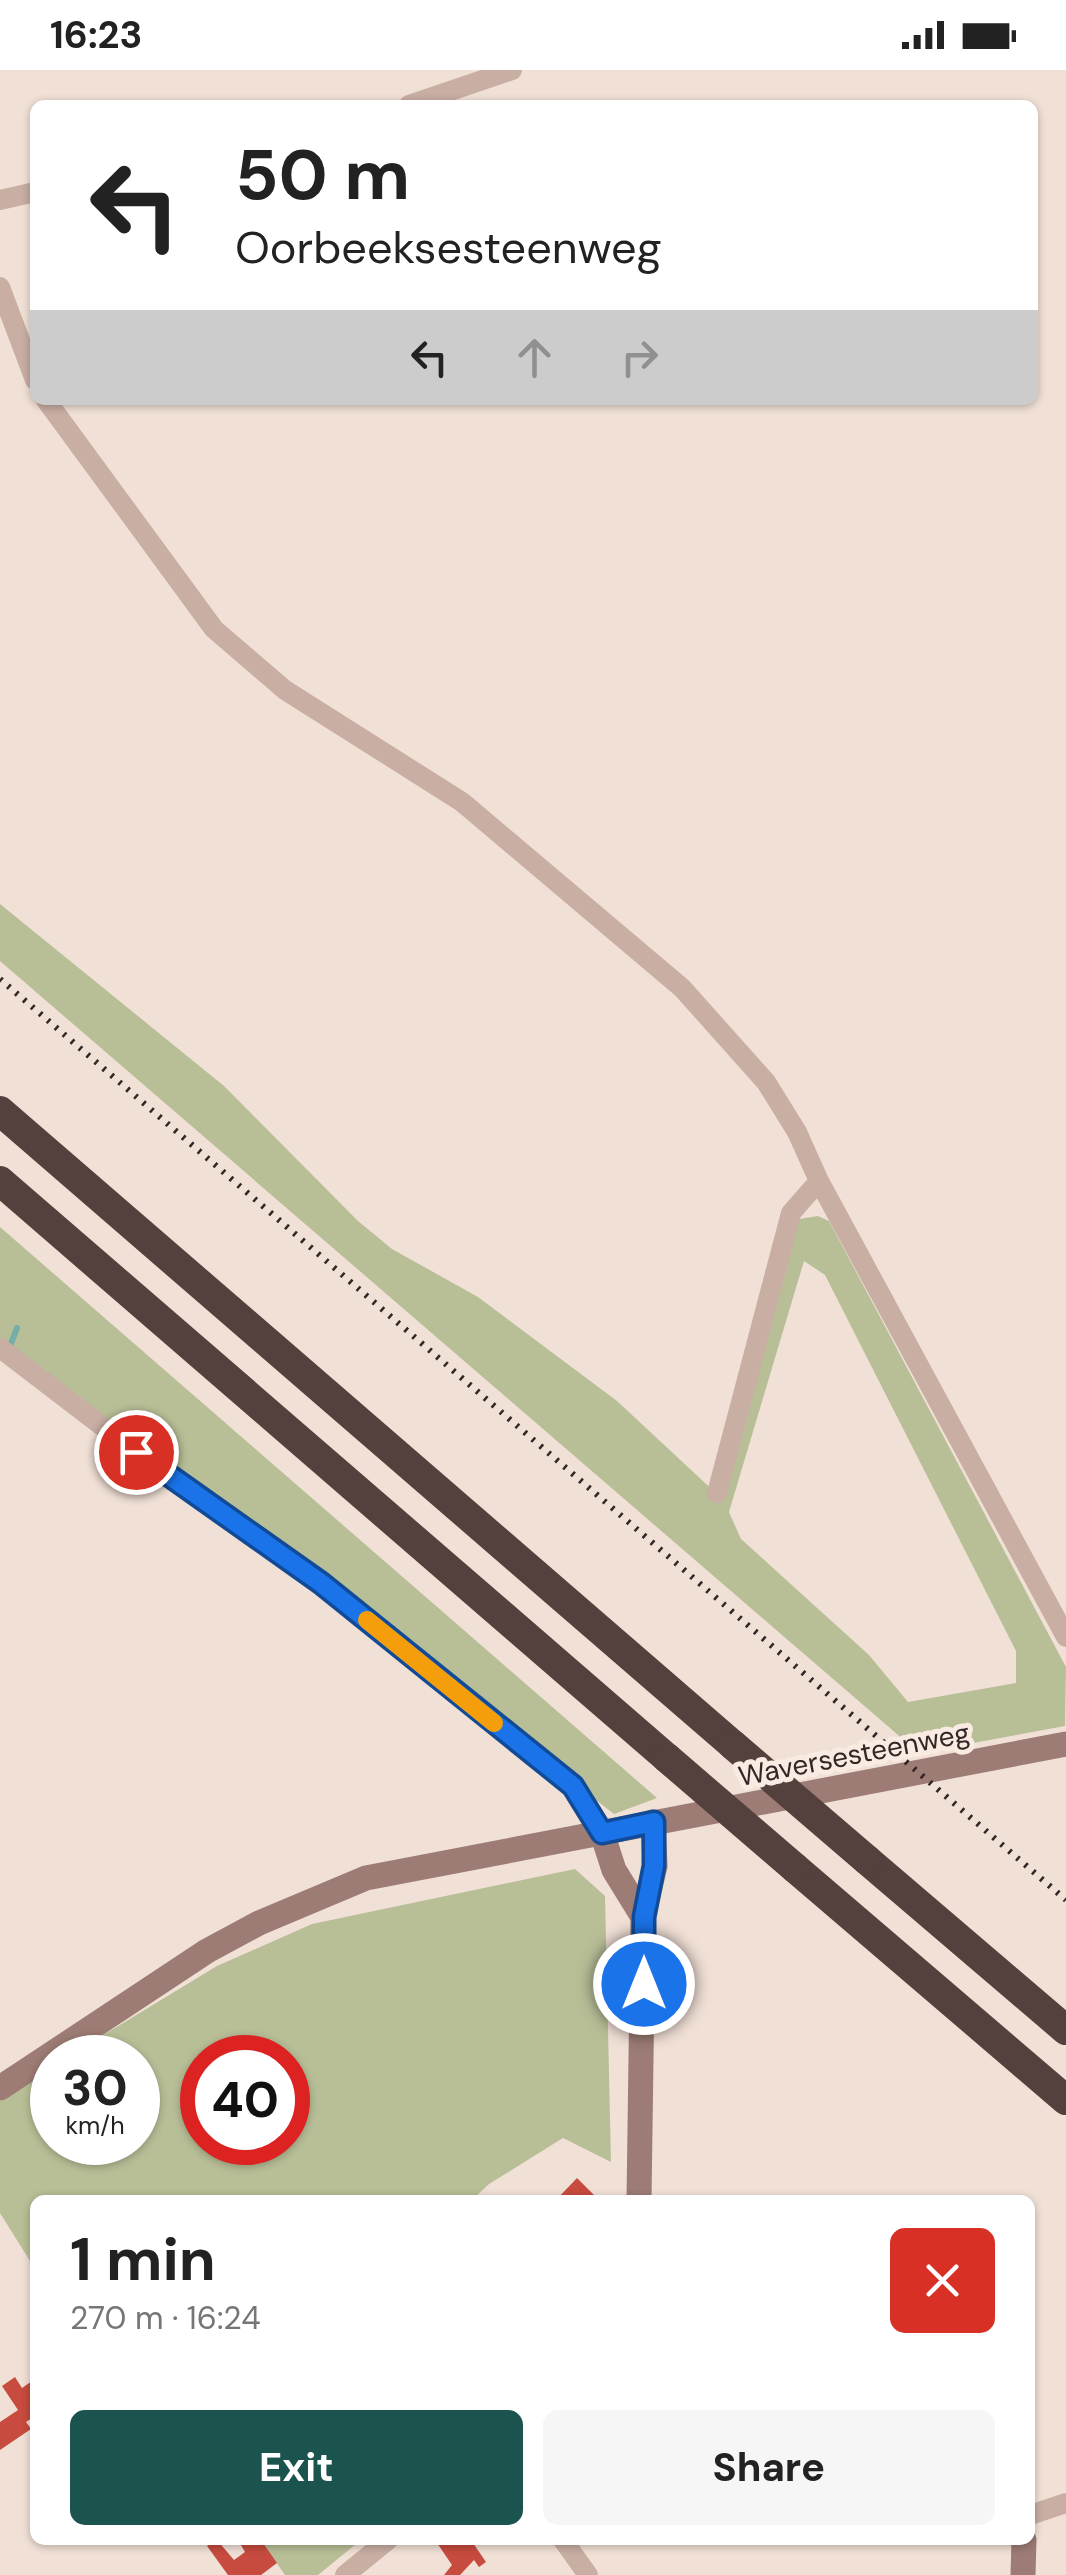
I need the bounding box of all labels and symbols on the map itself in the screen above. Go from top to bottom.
pin [94,1410,179,1495]
street label: Waversesteenweg [735,1714,973,1795]
position arrow [592,1932,696,2036]
speed limit sign: 40 [180,2035,310,2165]

